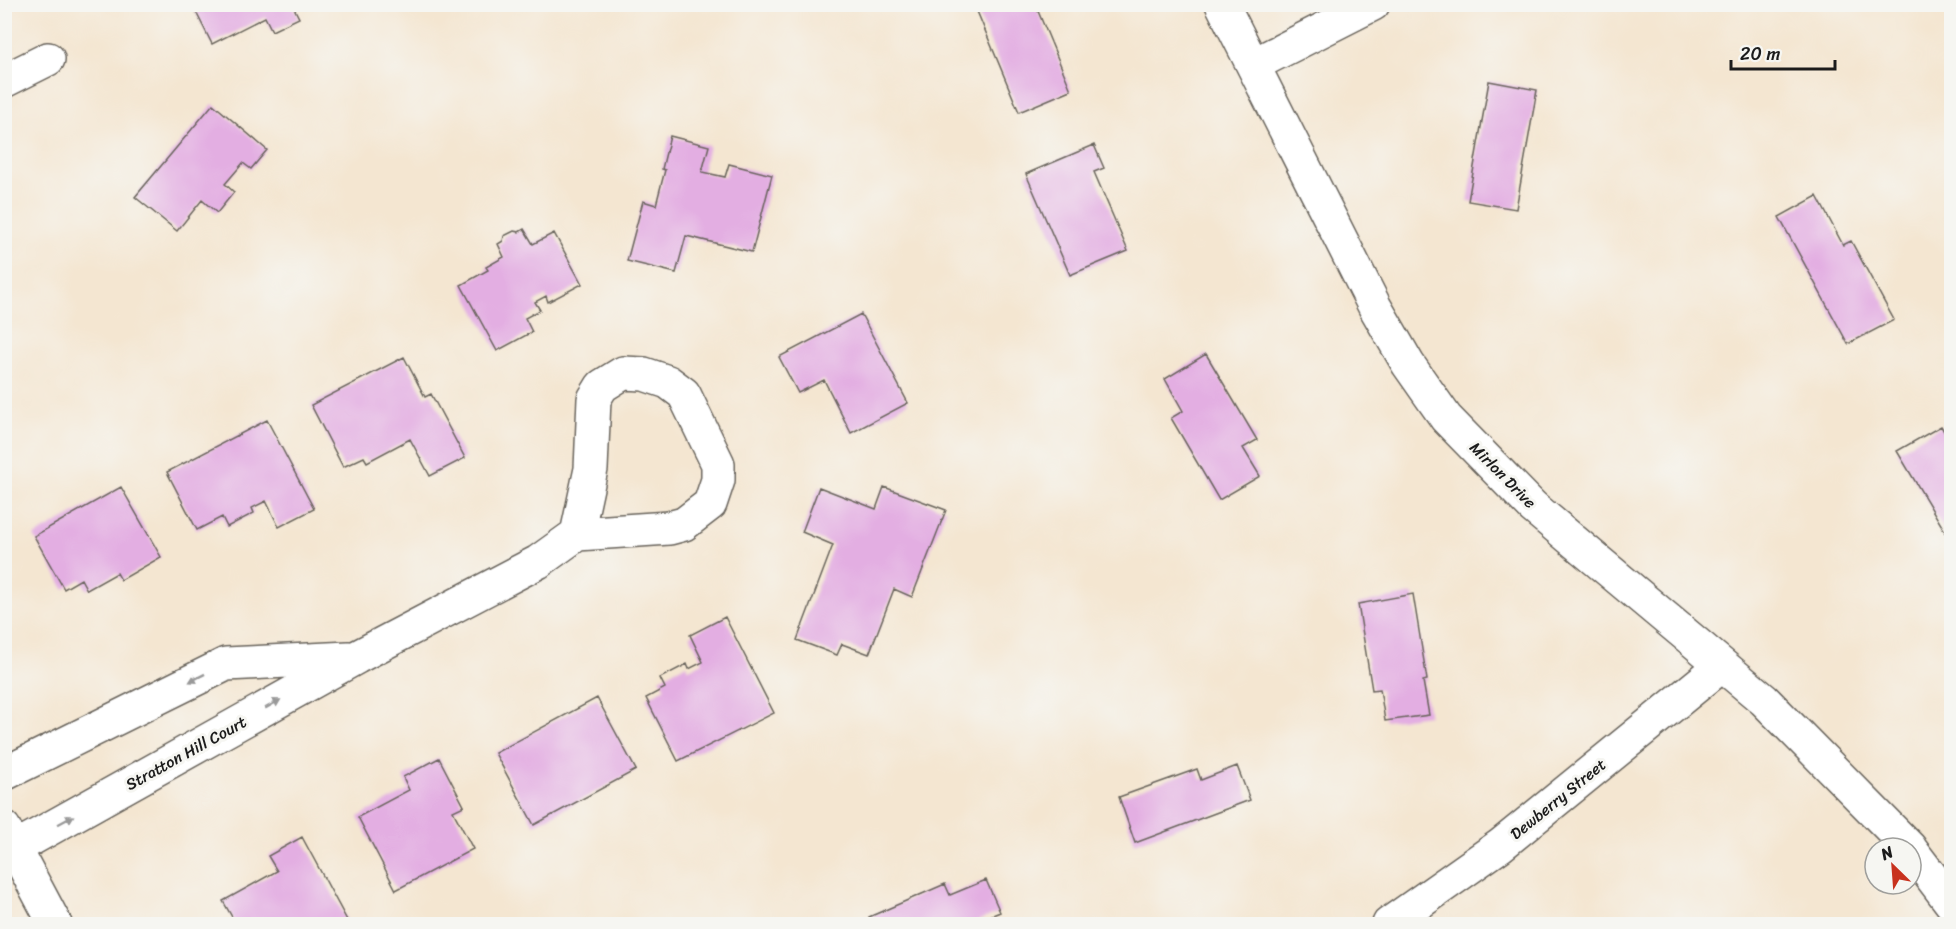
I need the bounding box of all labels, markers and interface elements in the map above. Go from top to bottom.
scale bar [1731,33,1834,71]
text: 20 m [1740,38,1780,70]
street label: Mirlon Drive [1462,434,1544,516]
one-way arrow [188,674,205,683]
one-way arrow [265,699,282,709]
street label: Stratton Hill Court [120,708,252,798]
street label: Dewberry Street [1503,751,1613,847]
one-way arrow [58,815,75,825]
north arrow [1863,836,1923,896]
text: N [1875,837,1899,869]

